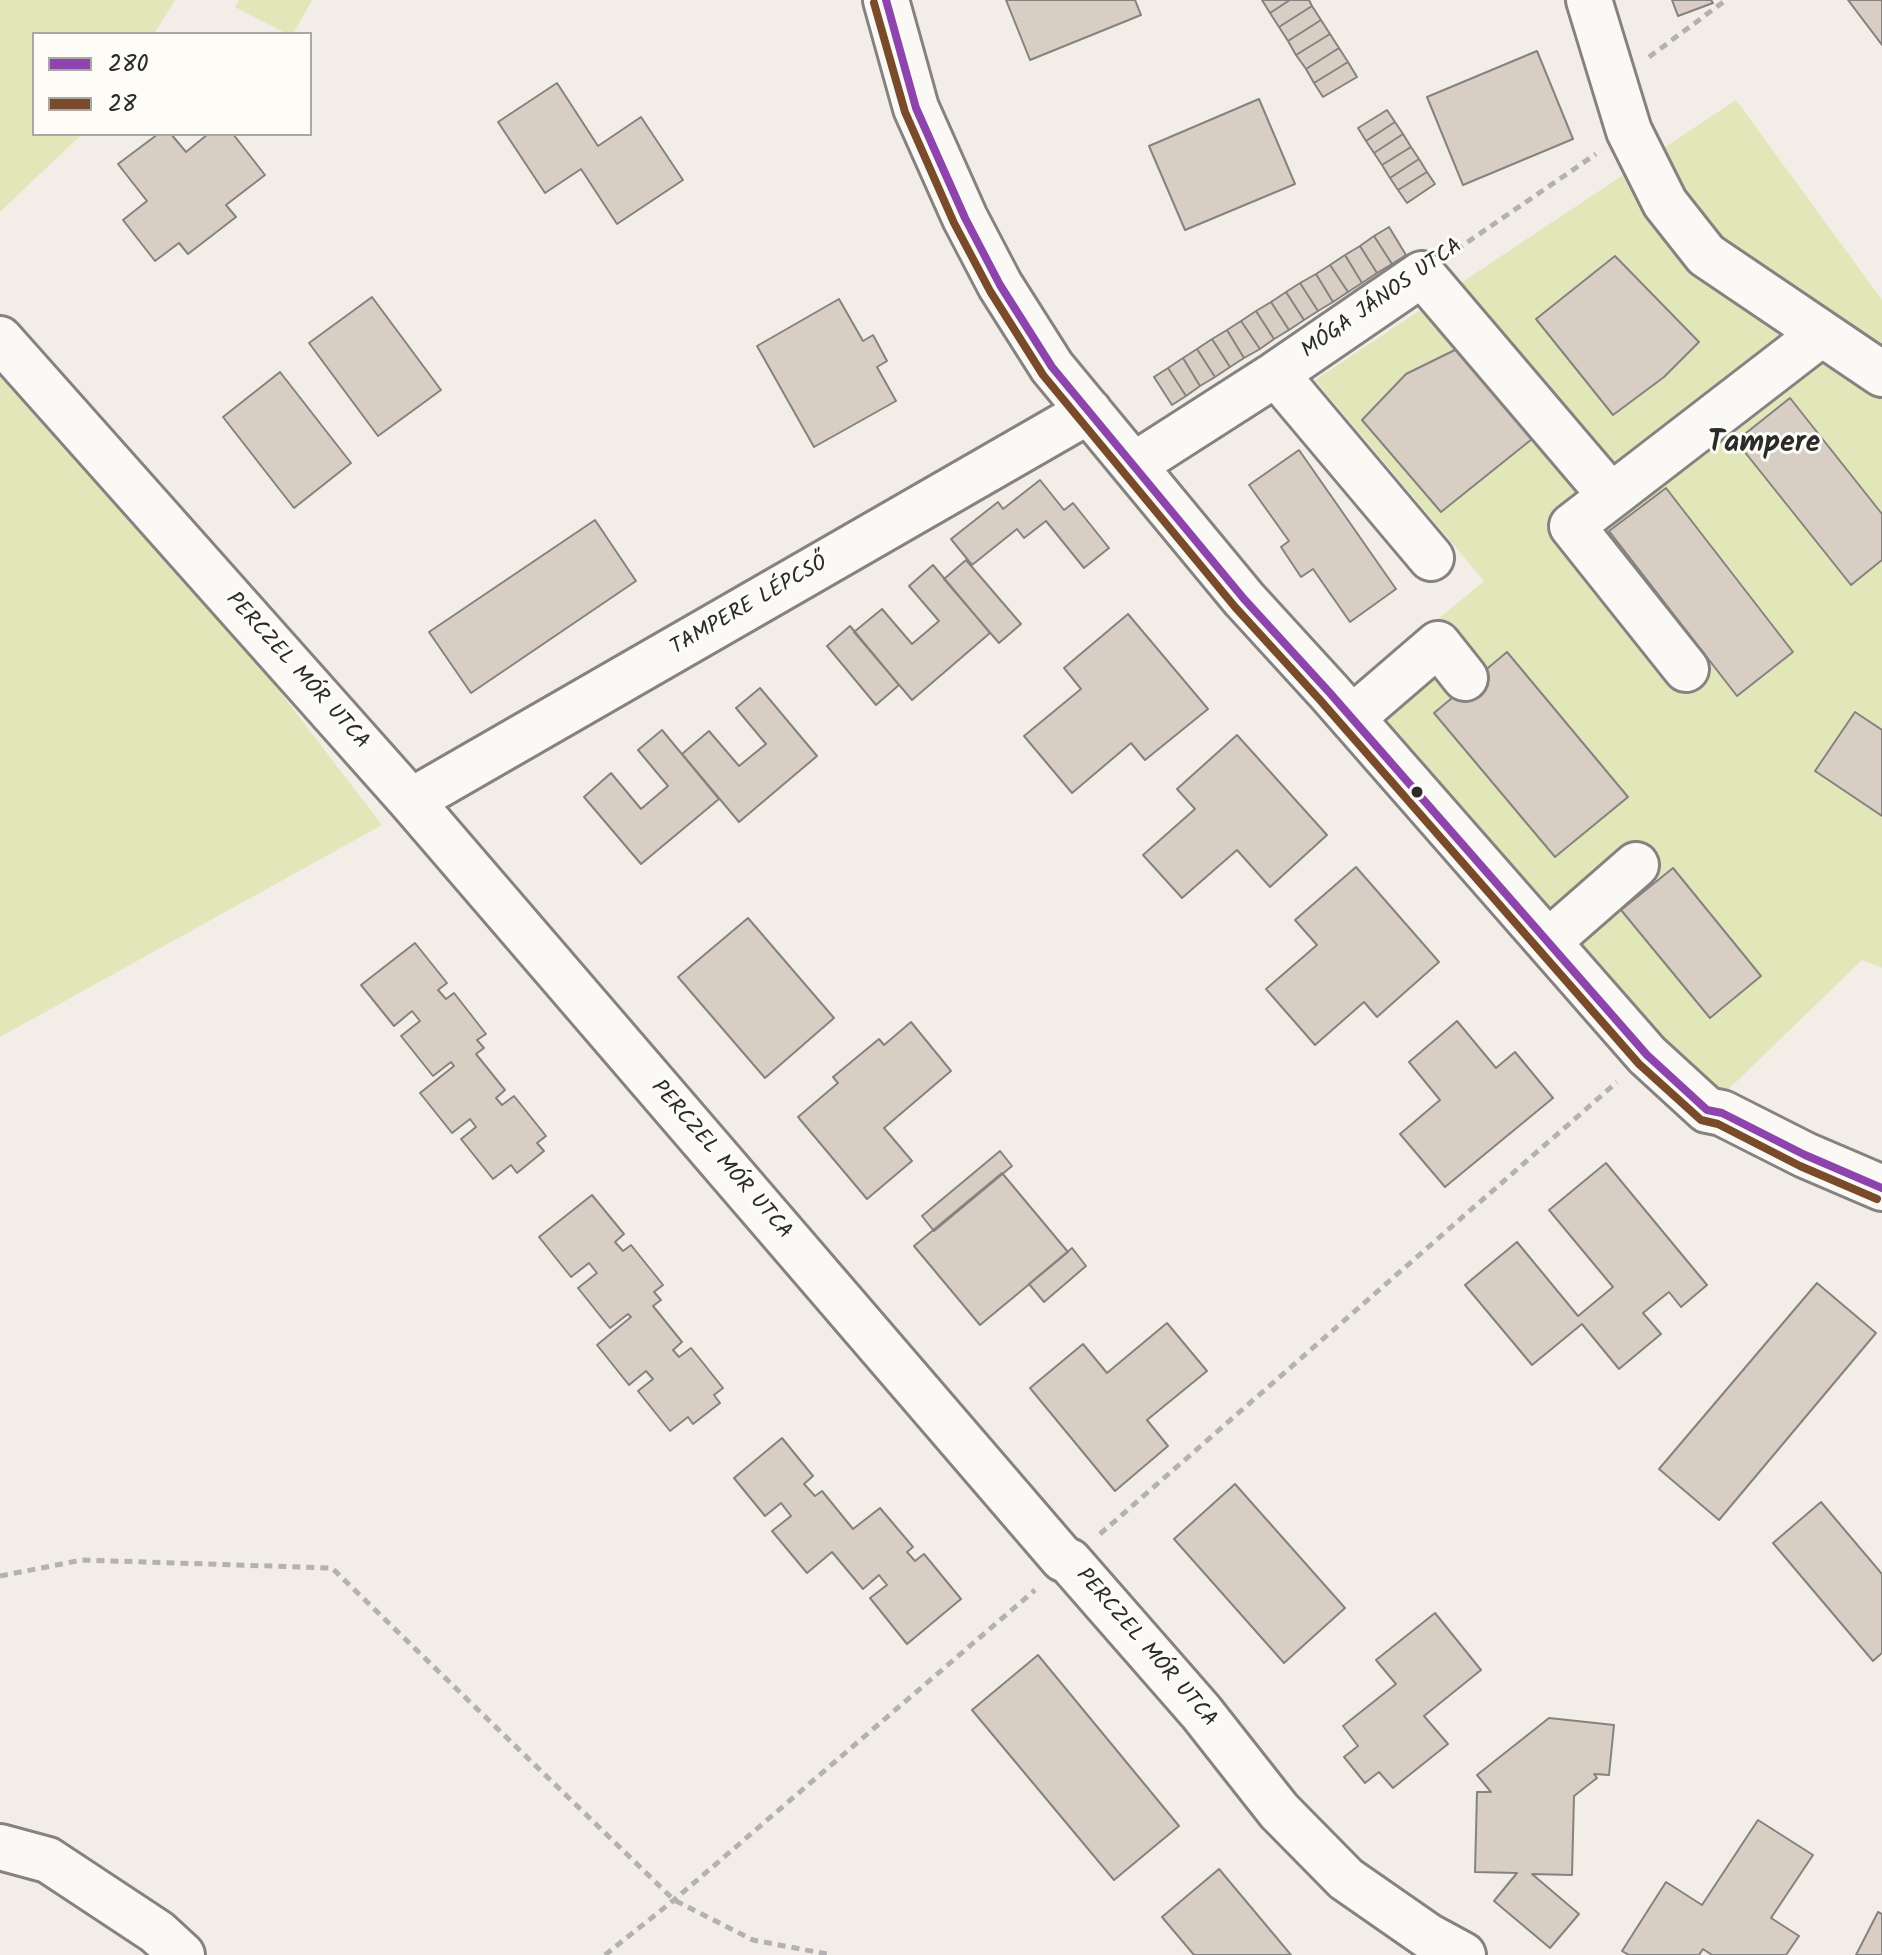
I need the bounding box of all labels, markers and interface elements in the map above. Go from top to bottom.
legend [32,32,312,136]
text: 280 [108,45,148,84]
text: 28 [108,85,136,124]
street label: MÓGA JÁNOS UTCA [1297,235,1469,365]
district label: Tampere [1708,428,1820,464]
street label: TAMPERE LÉPCSŐ [667,551,833,663]
street label: PERCZEL MÓR UTCA [219,588,373,756]
unlabelled marker [1409,784,1425,800]
street label: PERCZEL MÓR UTCA [644,1076,796,1246]
street label: PERCZEL MÓR UTCA [1069,1564,1221,1734]

